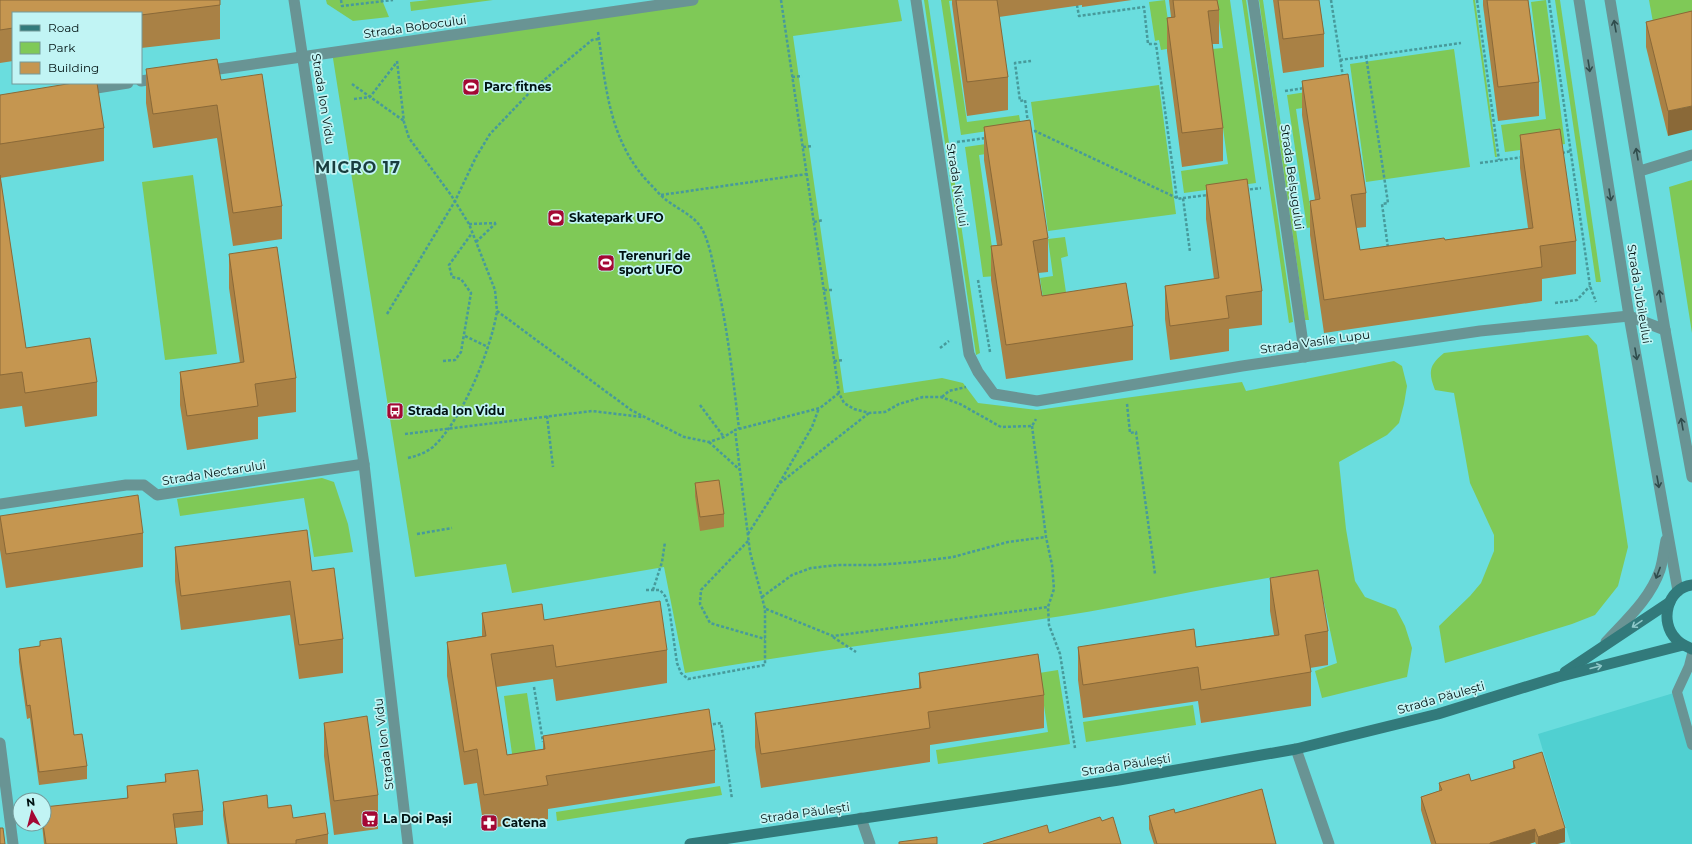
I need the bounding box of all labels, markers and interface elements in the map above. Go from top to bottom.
legend [12,12,142,84]
street label: Strada Bobocului [363,12,467,41]
text: Road [48,20,79,35]
one-way arrow [1611,20,1619,33]
text: Park [48,40,76,55]
street label: Strada Ion Vidu [309,52,338,146]
one-way arrow [1586,59,1594,72]
text: Building [48,60,99,75]
sports icon: Parc fitnes [461,77,481,97]
place label: Parc fitnes [484,79,552,94]
street label: Strada Belșugului [1278,123,1307,231]
street label: Strada Nicului [943,142,971,228]
one-way arrow [1633,148,1641,161]
district label: MICRO 17 [315,158,401,177]
one-way arrow [1606,188,1614,201]
sports icon: Skatepark UFO [546,208,566,228]
place label: Skatepark UFO [569,210,664,225]
street label: Strada Jubileului [1624,243,1655,345]
place label: Terenuri de sport UFO [619,248,691,277]
sports icon: Terenuri de sport UFO [596,253,616,273]
one-way arrow [1656,290,1664,303]
street label: Strada Vasile Lupu [1259,326,1371,357]
one-way arrow [1632,347,1640,360]
bus stop icon: Strada Ion Vidu [385,401,405,421]
place label: Strada Ion Vidu [408,403,505,418]
one-way arrow [1678,418,1686,431]
street label: Strada Nectarului [161,457,267,488]
one-way arrow [1654,475,1662,488]
one-way arrow [1653,567,1661,579]
one-way arrow [1632,620,1643,628]
one-way arrow [1589,663,1602,671]
street label: Strada Păulești [1396,678,1486,717]
street label: Strada Ion Vidu [370,697,397,791]
street label: Strada Păulești [1080,750,1172,779]
north arrow [12,792,52,832]
text: N [26,795,36,810]
street label: Strada Păulești [759,799,851,826]
supermarket icon: La Doi Pași [360,809,380,829]
place label: La Doi Pași [383,811,452,826]
pharmacy icon: Catena [479,813,499,833]
place label: Catena [502,815,546,830]

